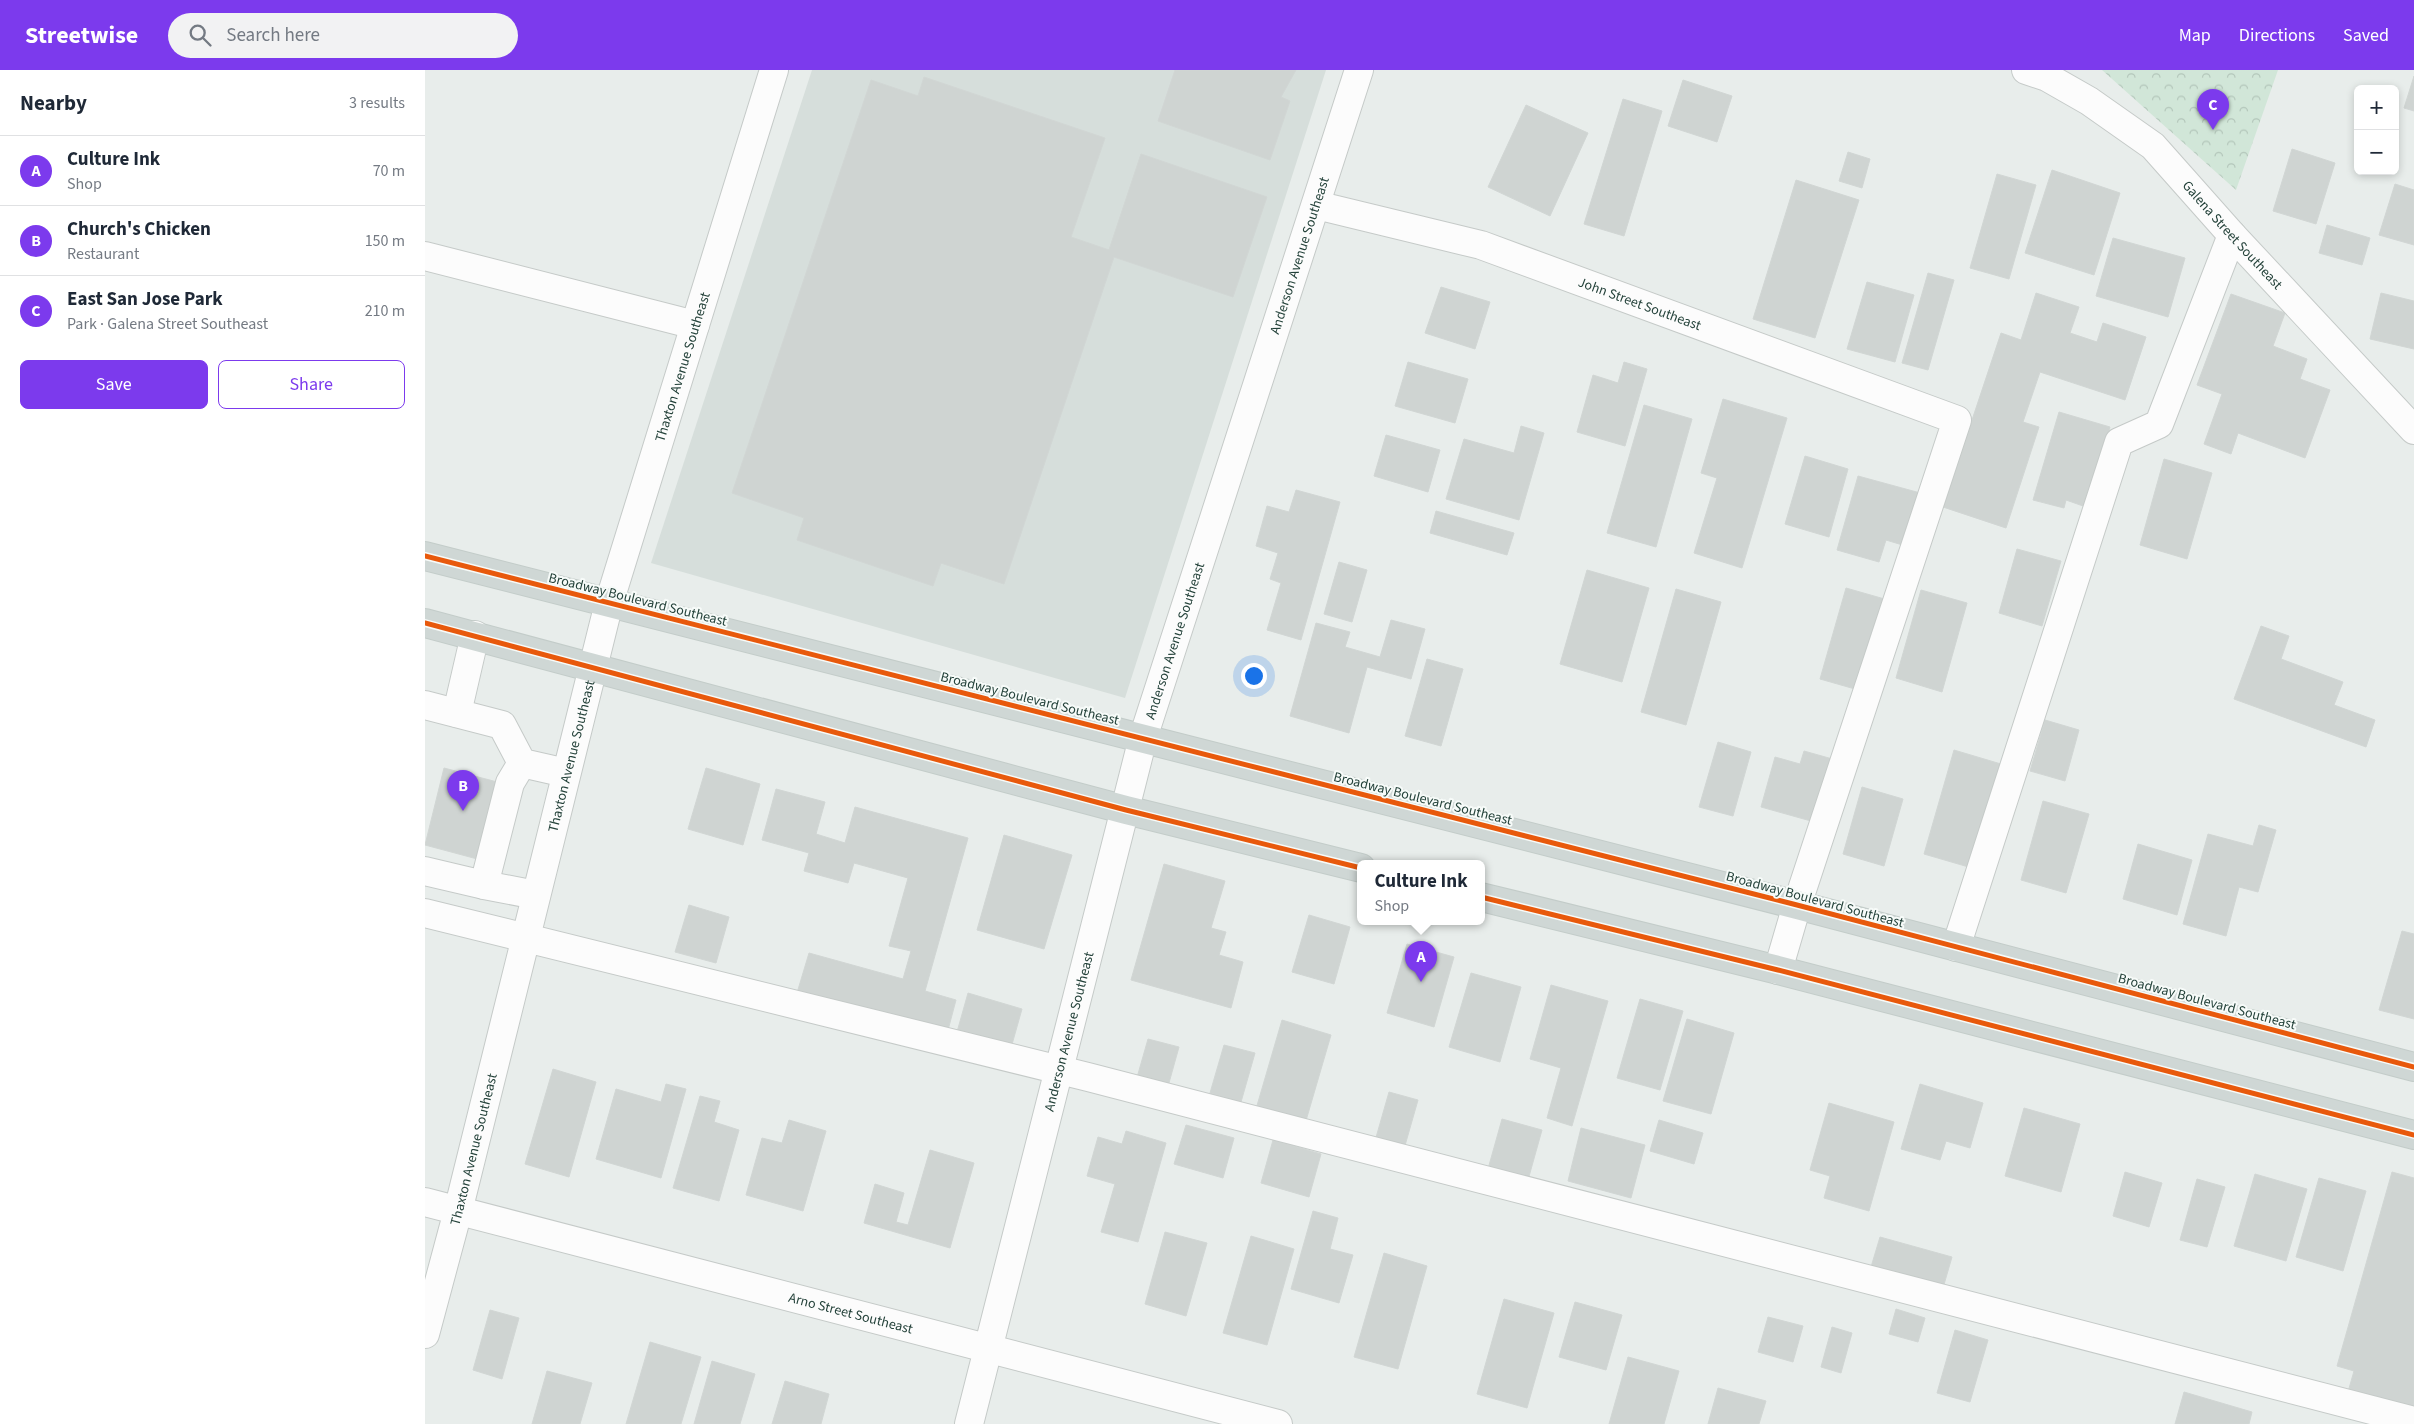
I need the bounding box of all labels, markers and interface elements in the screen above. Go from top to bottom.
search box [168,13,518,58]
text: Streetwise [25,18,138,53]
icon: search [186,21,214,49]
text: Search here [226,22,320,49]
text: Map [2179,23,2211,48]
text: Directions [2239,23,2315,48]
text: Saved [2343,23,2389,48]
map controls [2354,85,2399,175]
button: + [2354,85,2399,130]
text: Nearby [20,88,87,118]
pin: C [2197,89,2229,130]
text: 3 results [349,92,405,114]
button: − [2354,130,2399,175]
text: Culture Ink [67,146,160,173]
text: A [31,160,41,182]
text: 70 m [373,160,405,182]
text: Shop [67,173,102,195]
street label: Anderson Avenue Southeast [1265,174,1335,337]
street label: Galena Street Southeast [2177,177,2287,294]
text: Church's Chicken [67,216,211,243]
text: B [31,230,41,252]
text: 150 m [365,230,405,252]
text: Restaurant [67,243,140,265]
street label: John Street Southeast [1575,273,1704,336]
text: East San Jose Park [67,286,223,313]
street label: Thaxton Avenue Southeast [650,289,716,445]
text: C [31,300,41,322]
text: 210 m [365,300,405,322]
text: Park · Galena Street Southeast [67,313,268,335]
button: Save [20,360,208,409]
button: Share [218,360,405,409]
street label: Anderson Avenue Southeast [1141,560,1210,722]
street label: Broadway Boulevard Southeast [546,568,729,632]
your location [1241,663,1267,689]
street label: Broadway Boulevard Southeast [938,667,1121,731]
street label: Thaxton Avenue Southeast [543,678,600,835]
street label: Broadway Boulevard Southeast [1331,767,1514,831]
pin: B [447,770,479,811]
popup [1357,860,1485,925]
street label: Broadway Boulevard Southeast [1724,867,1906,933]
text: Culture Ink [1374,868,1468,895]
text: Shop [1374,895,1409,917]
pin: A [1405,941,1437,982]
street label: Anderson Avenue Southeast [1040,949,1099,1114]
street label: Broadway Boulevard Southeast [2116,969,2298,1035]
street label: Thaxton Avenue Southeast [446,1071,503,1228]
street label: Arno Street Southeast [786,1288,915,1340]

